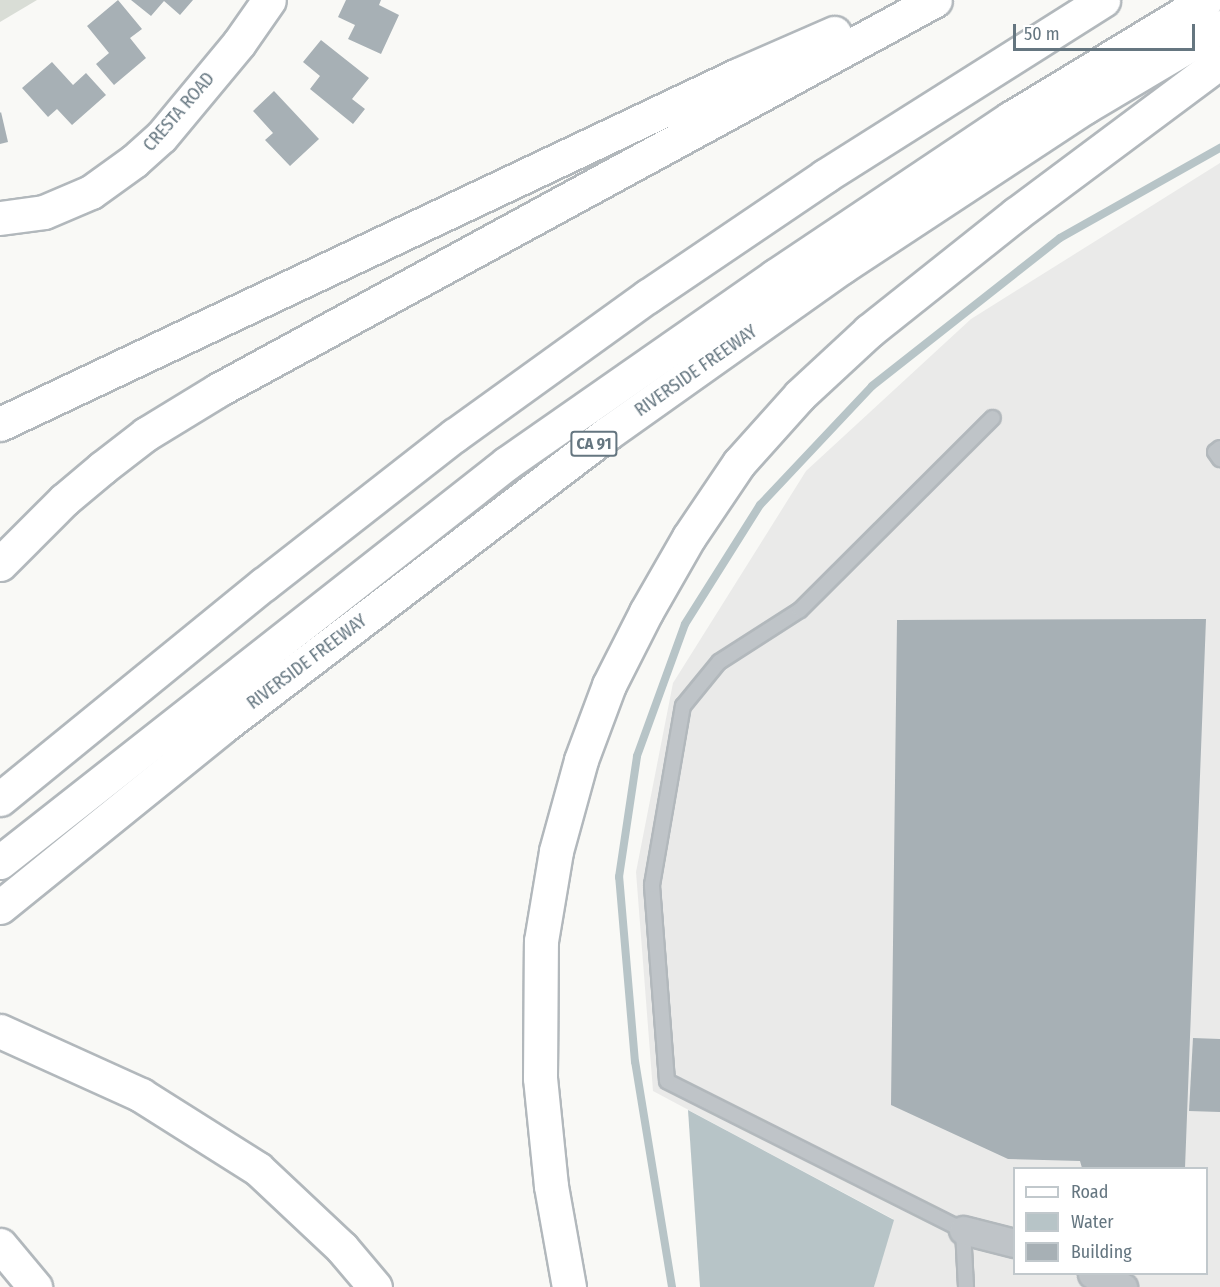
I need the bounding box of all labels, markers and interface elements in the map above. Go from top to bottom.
scale bar [1016,12,1198,50]
text: 50 m [1024,23,1060,45]
street label: CRESTA ROAD [139,68,219,156]
street label: RIVERSIDE FREEWAY [631,321,761,421]
road number: CA 91 [570,431,618,457]
street label: RIVERSIDE FREEWAY [243,610,371,714]
legend [1013,1167,1208,1275]
text: Road [1071,1181,1108,1203]
text: Water [1071,1211,1114,1233]
text: Building [1071,1241,1132,1263]

